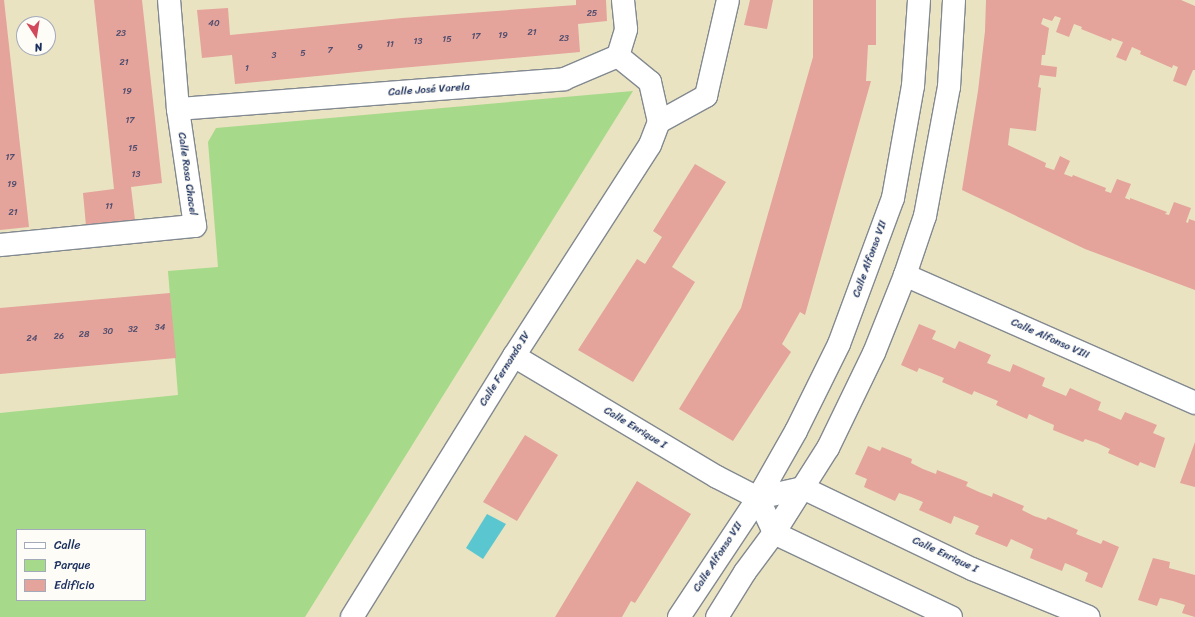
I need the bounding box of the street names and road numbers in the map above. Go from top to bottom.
street label: Calle José Varela [388,81,470,99]
street label: Calle Rosa Chacel [175,131,199,217]
street label: Calle Alfonso VII [850,218,890,300]
street label: Calle Alfonso VIII [1008,316,1092,362]
street label: Calle Fernando IV [477,329,533,409]
street label: Calle Enrique I [601,404,669,452]
street label: Calle Alfonso VII [690,519,746,595]
street label: Calle Enrique I [910,534,980,576]

